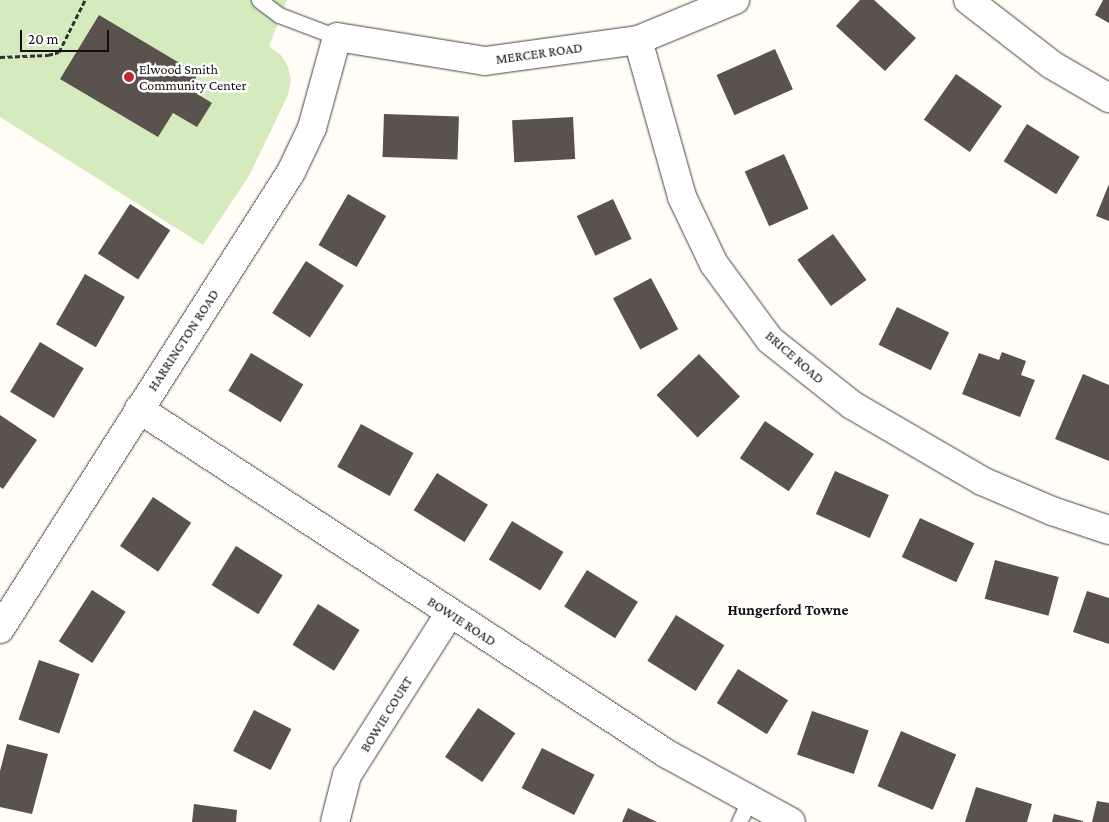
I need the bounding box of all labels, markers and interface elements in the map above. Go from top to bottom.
scale bar [22,20,111,52]
text: 20 m [28,31,59,47]
street label: MERCER ROAD [495,39,583,67]
place label: Elwood Smith Community Center [139,61,246,94]
marker: Elwood Smith Community Center [123,71,135,83]
street label: HARRINGTON ROAD [144,286,222,394]
street label: BRICE ROAD [762,327,828,387]
street label: BOWIE ROAD [425,593,499,649]
district label: Hungerford Towne [728,602,848,620]
street label: BOWIE COURT [356,673,416,755]

